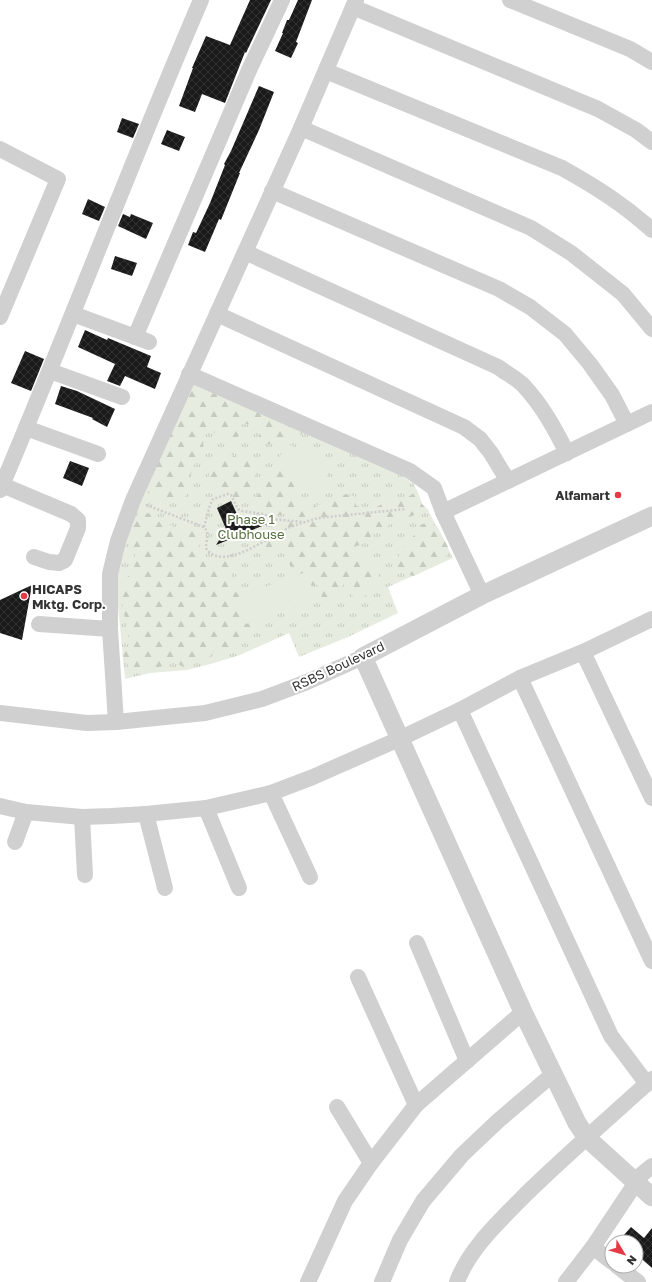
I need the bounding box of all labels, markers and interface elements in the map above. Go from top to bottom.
place label: Alfamart [555,487,610,503]
marker: Alfamart [613,490,623,500]
park label: Phase 1 Clubhouse [218,511,284,542]
place label: HICAPS Mktg. Corp. [32,581,106,612]
marker: HICAPS Mktg. Corp. [19,591,29,601]
street label: RSBS Boulevard [289,638,387,694]
north arrow [604,1234,644,1274]
text: N [625,1253,640,1268]

